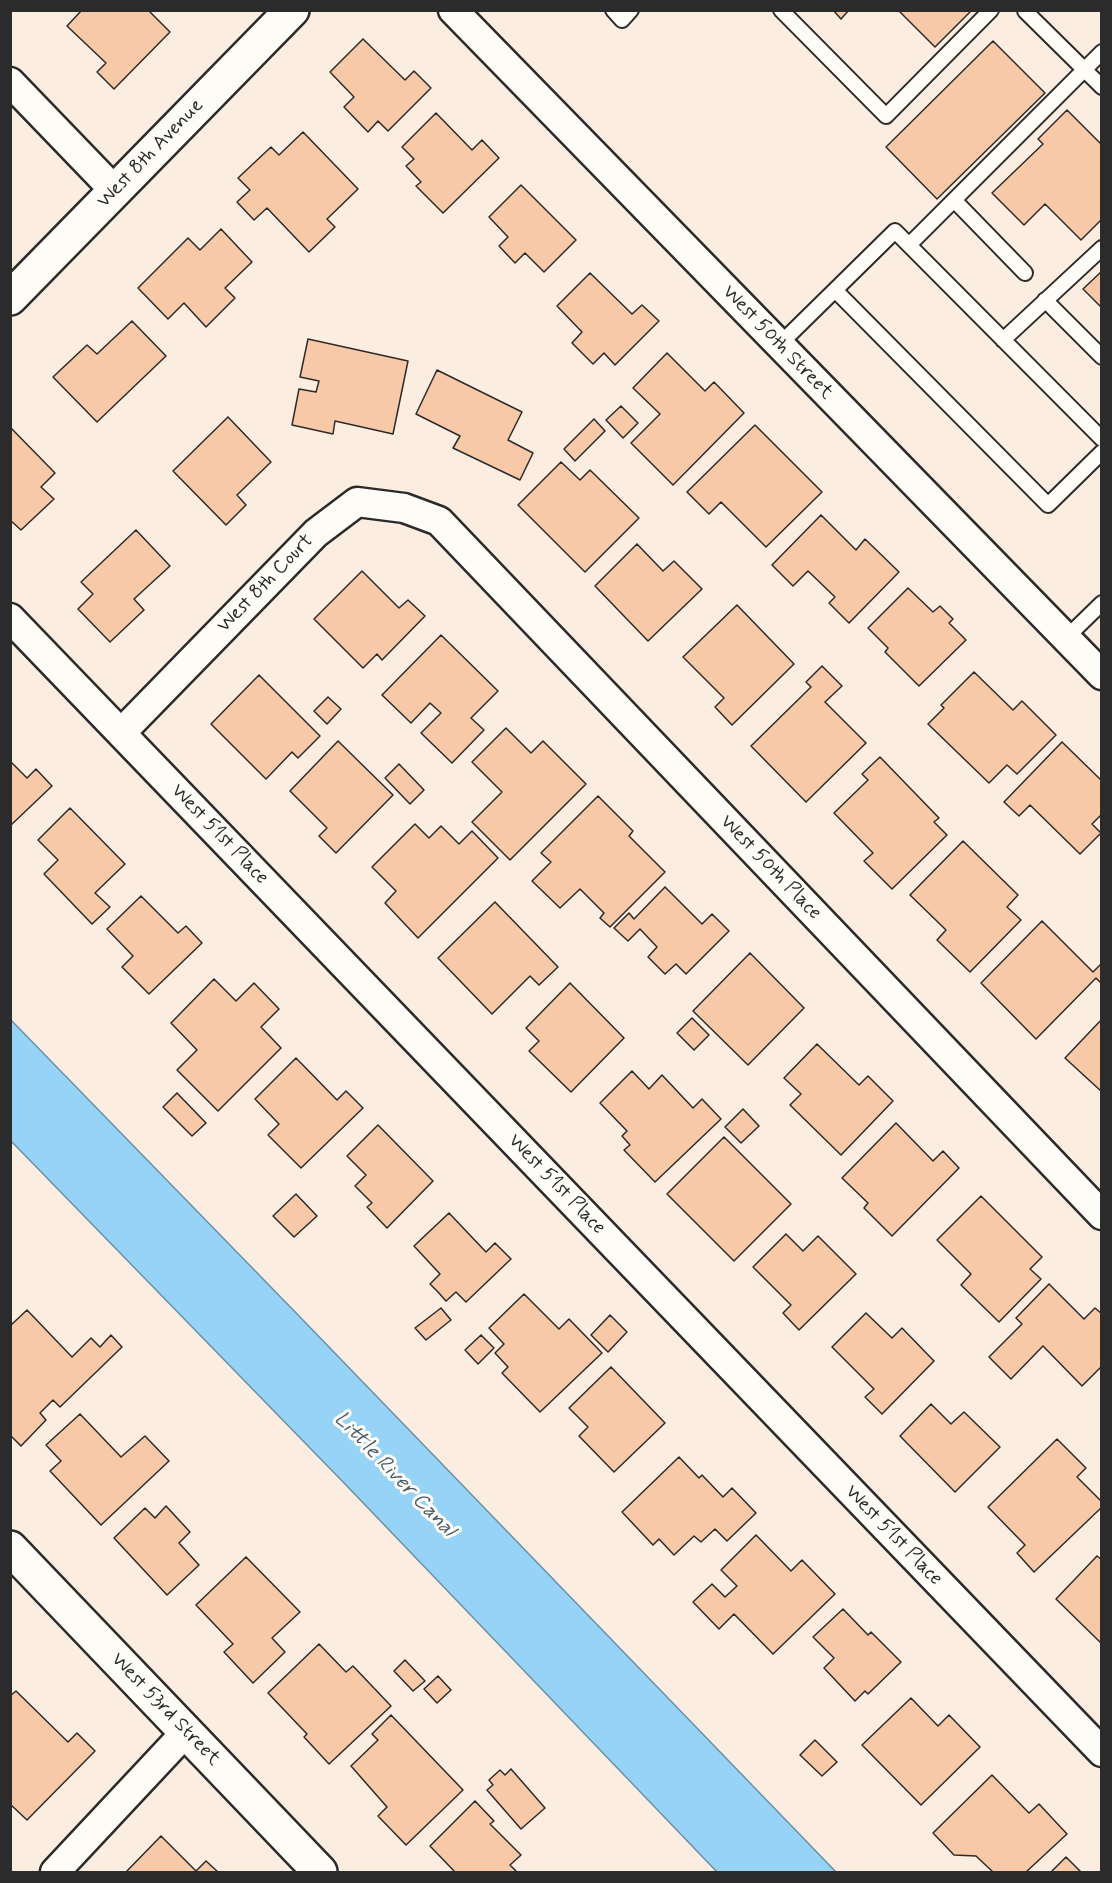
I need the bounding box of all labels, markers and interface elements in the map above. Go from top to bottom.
street label: West 8th Avenue [93,94,209,214]
street label: West 50th Street [716,281,838,405]
street label: West 8th Court [213,530,319,638]
street label: West 51st Place [165,780,273,890]
street label: West 50th Place [714,811,826,925]
street label: West 51st Place [502,1130,610,1240]
water label: Little River Canal [328,1407,460,1543]
street label: West 51st Place [839,1481,947,1591]
street label: West 53rd Street [105,1649,225,1771]

